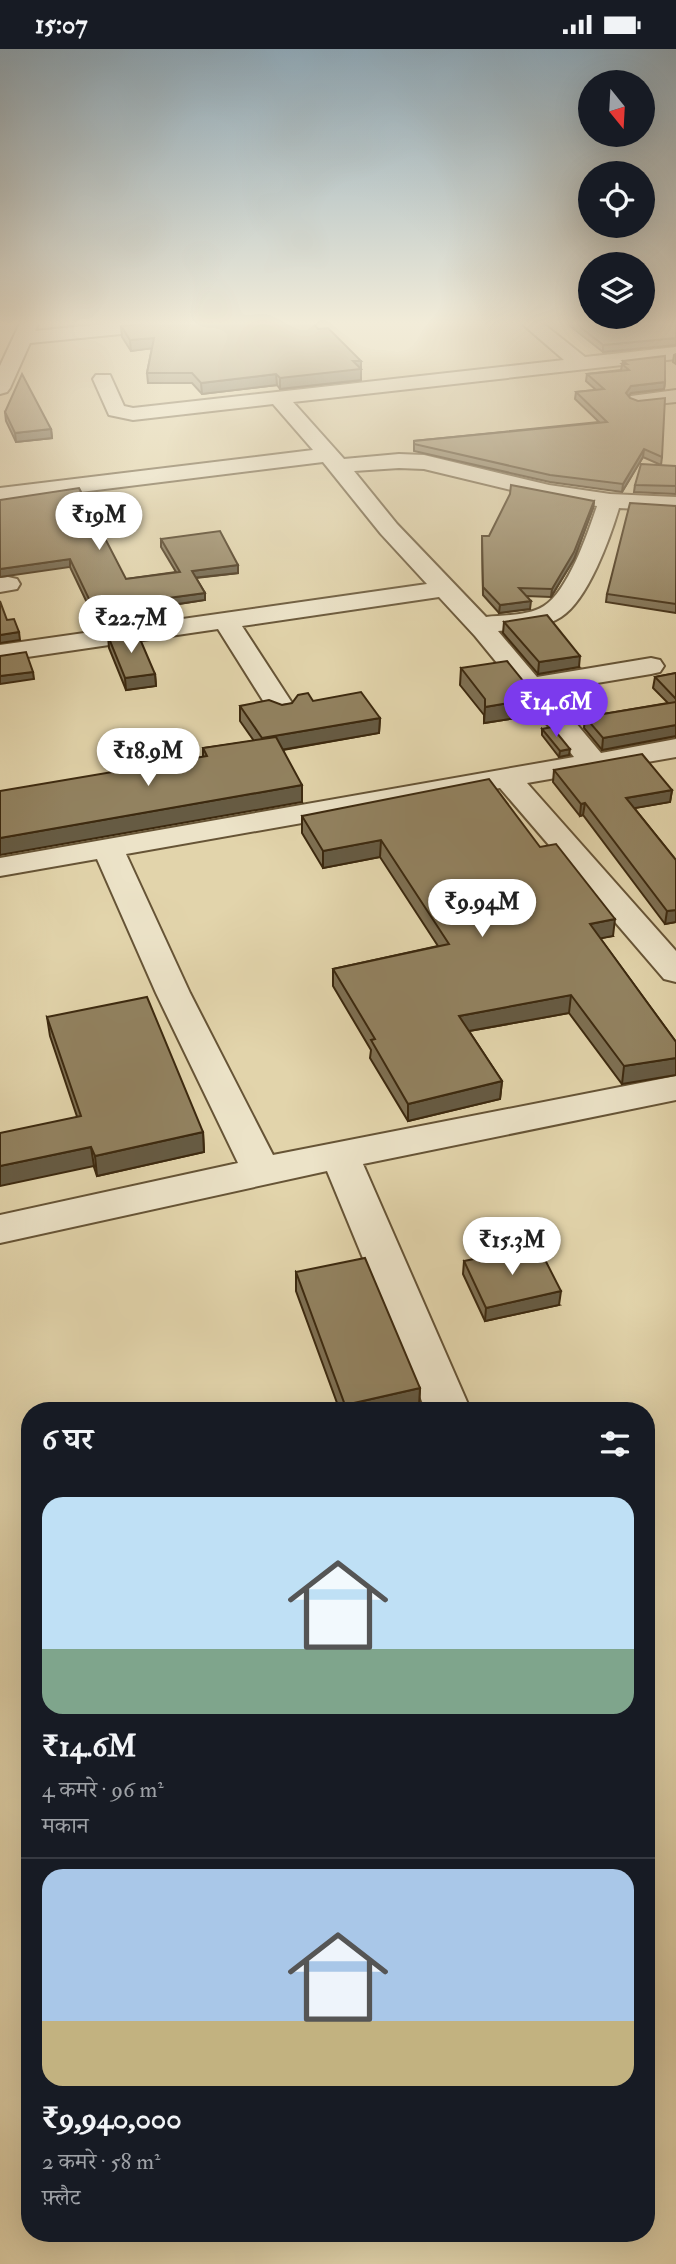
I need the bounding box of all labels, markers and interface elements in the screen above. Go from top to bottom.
text: 15:07 [35,9,87,41]
north arrow [578,70,654,147]
map controls [578,70,655,329]
button: locate [578,161,655,238]
button: layers [578,252,655,329]
pin: ₹19M [58,493,140,552]
text: ₹19M [71,500,127,529]
pin: ₹22.7M [74,595,188,655]
text: ₹22.7M [95,603,167,632]
pin: ₹14.6M [499,679,613,739]
text: ₹14.6M [520,687,592,716]
pin: ₹18.9M [91,729,205,788]
text: ₹18.9M [113,736,183,765]
pin: ₹9.94M [425,879,539,939]
text: ₹9.94M [444,887,520,916]
pin: ₹15.3M [455,1217,569,1277]
text: ₹15.3M [479,1225,545,1254]
text: 6 घर [42,1421,93,1458]
icon: filters [596,1425,634,1463]
icon: home [275,1542,401,1668]
text: ₹14.6M [42,1728,136,1765]
text: 4 कमरे · 96 m² [42,1775,164,1804]
text: मकान [42,1811,89,1840]
icon: home [275,1914,401,2040]
text: ₹9,940,000 [42,2100,182,2137]
text: 2 कमरे · 58 m² [42,2147,161,2176]
text: फ़्लैट [42,2183,80,2212]

